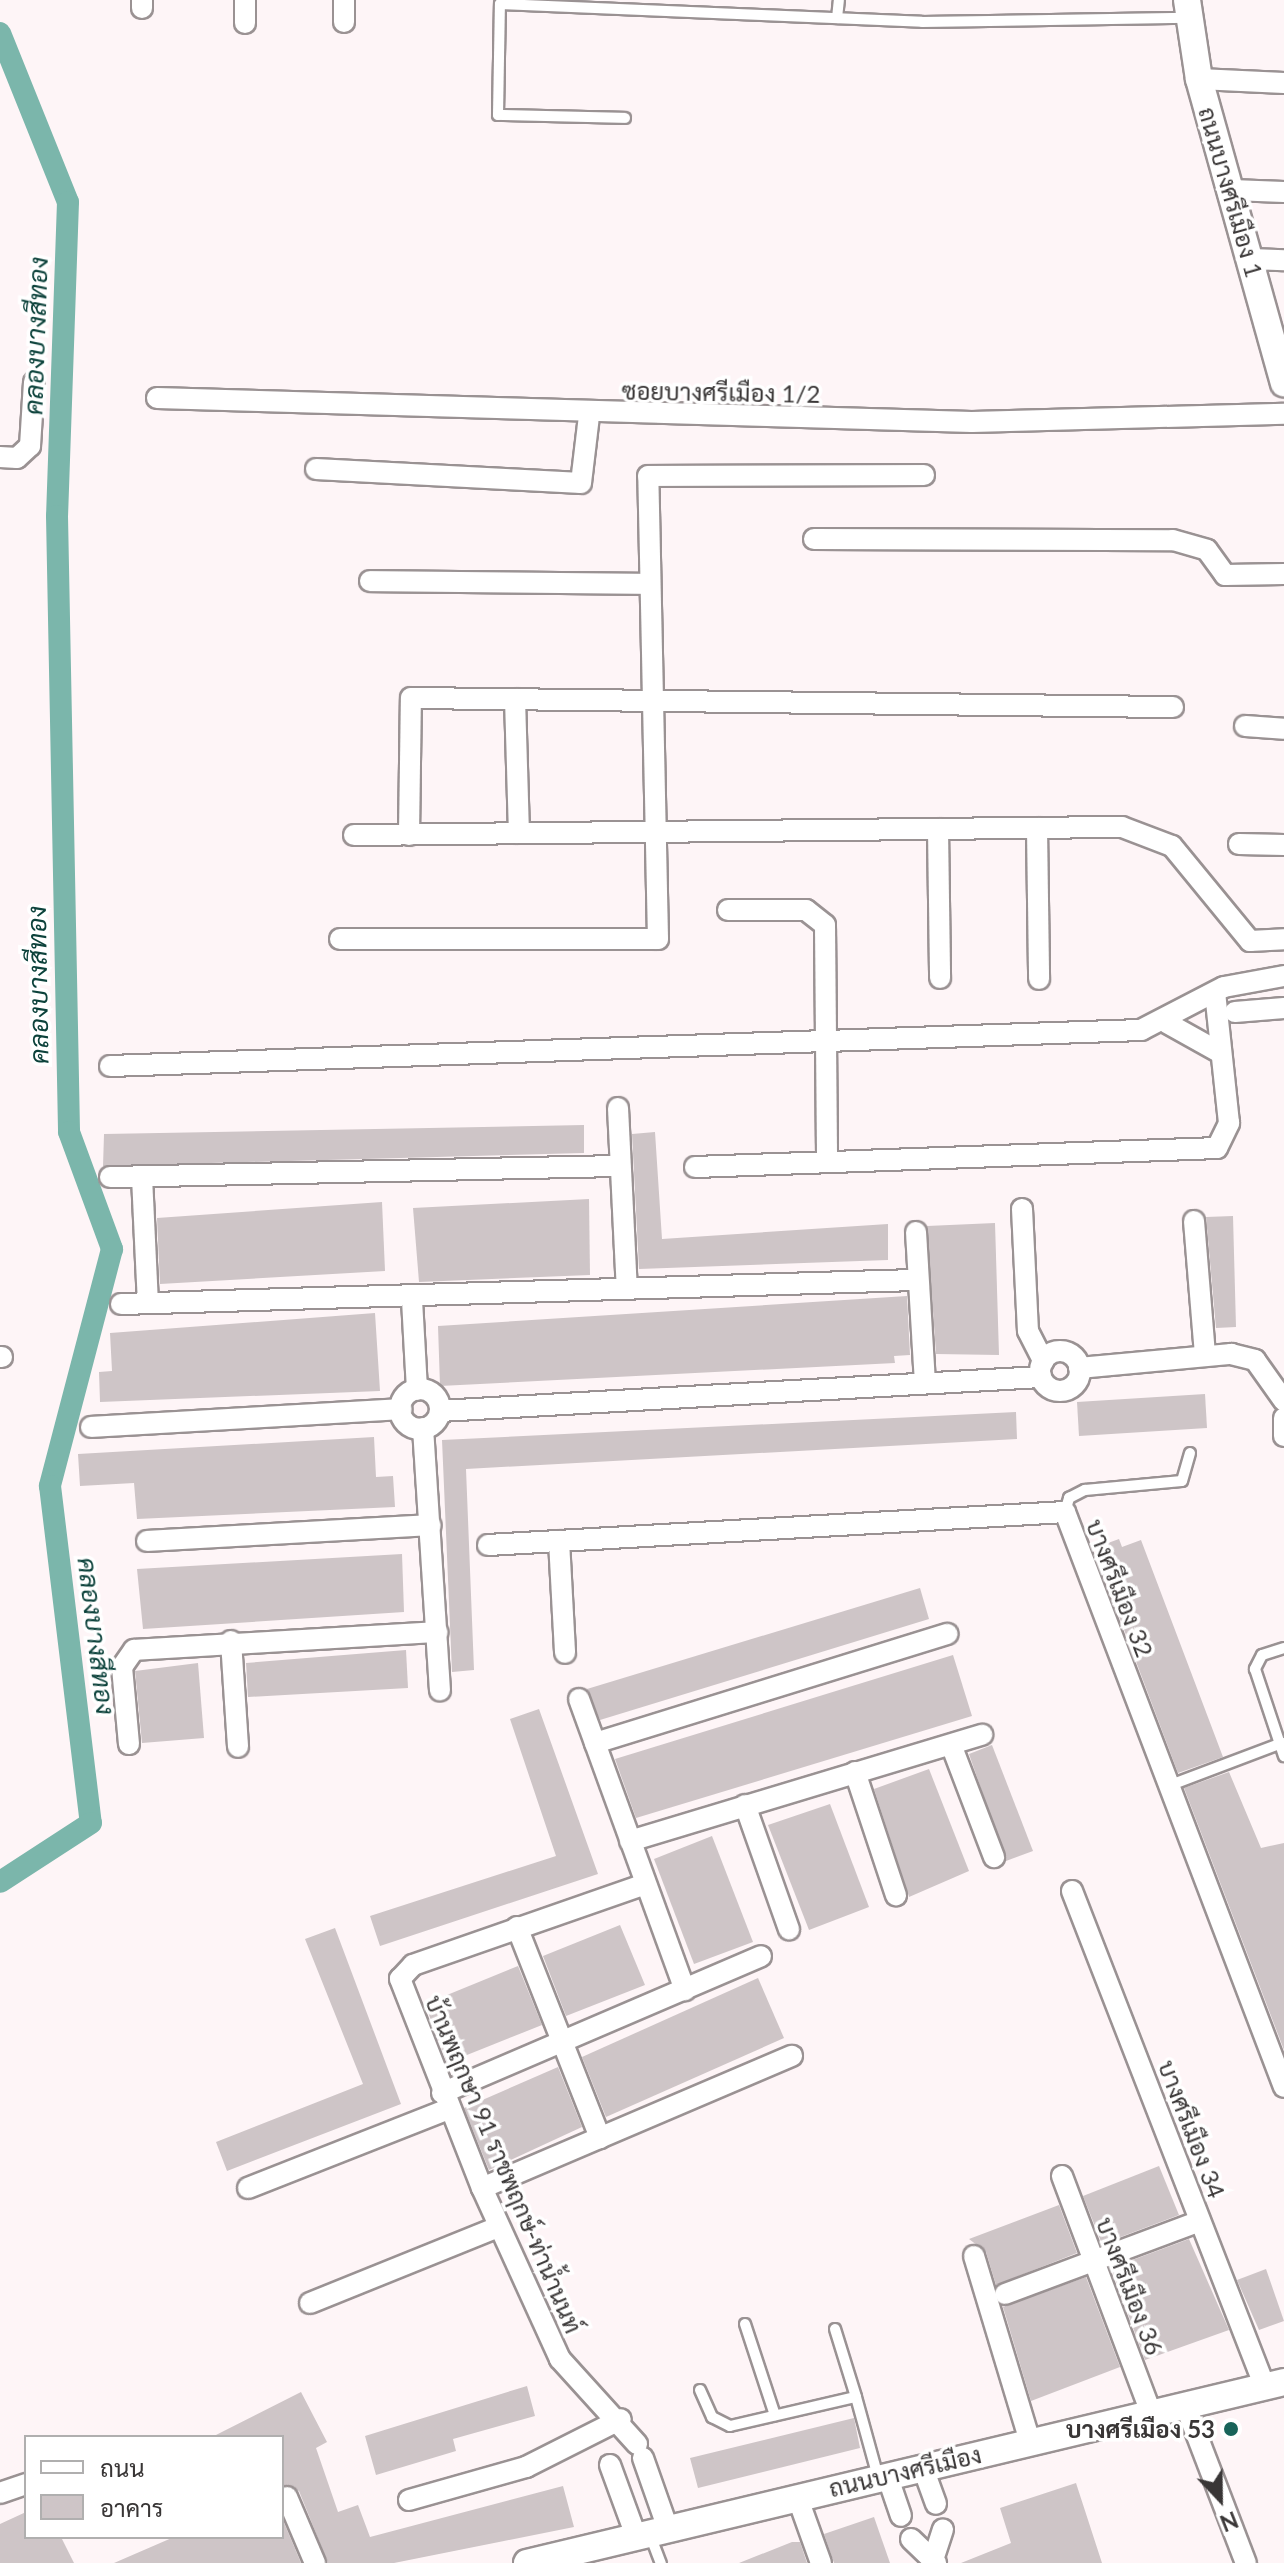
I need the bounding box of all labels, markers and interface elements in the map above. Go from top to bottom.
street label: ถนนบางศรีเมือง 1 [1193,104,1269,280]
water label: คลองบางสีทอง [18,256,54,416]
street label: ซอยบางศรีเมือง 1/2 [621,376,821,408]
water label: คลองบางสีทอง [21,906,55,1064]
street label: บางศรีเมือง 32 [1081,1515,1159,1661]
water label: คลองบางสีทอง [71,1556,121,1716]
street label: บ้านพฤกษา 91 ราชพฤกษ์-ท่าน้ำนนท์ [420,1991,588,2337]
street label: บางศรีเมือง 34 [1153,2056,1231,2202]
street label: บางศรีเมือง 36 [1091,2213,1169,2359]
place label: บางศรีเมือง 53 [1066,2415,1215,2443]
marker: บางศรีเมือง 53 [1222,2420,1240,2438]
legend [24,2435,284,2539]
street label: ถนนบางศรีเมือง [826,2439,984,2503]
text: ถนน [100,2453,145,2482]
north arrow [1180,2459,1260,2539]
text: อาคาร [100,2493,163,2522]
text: N [1216,2506,1242,2537]

